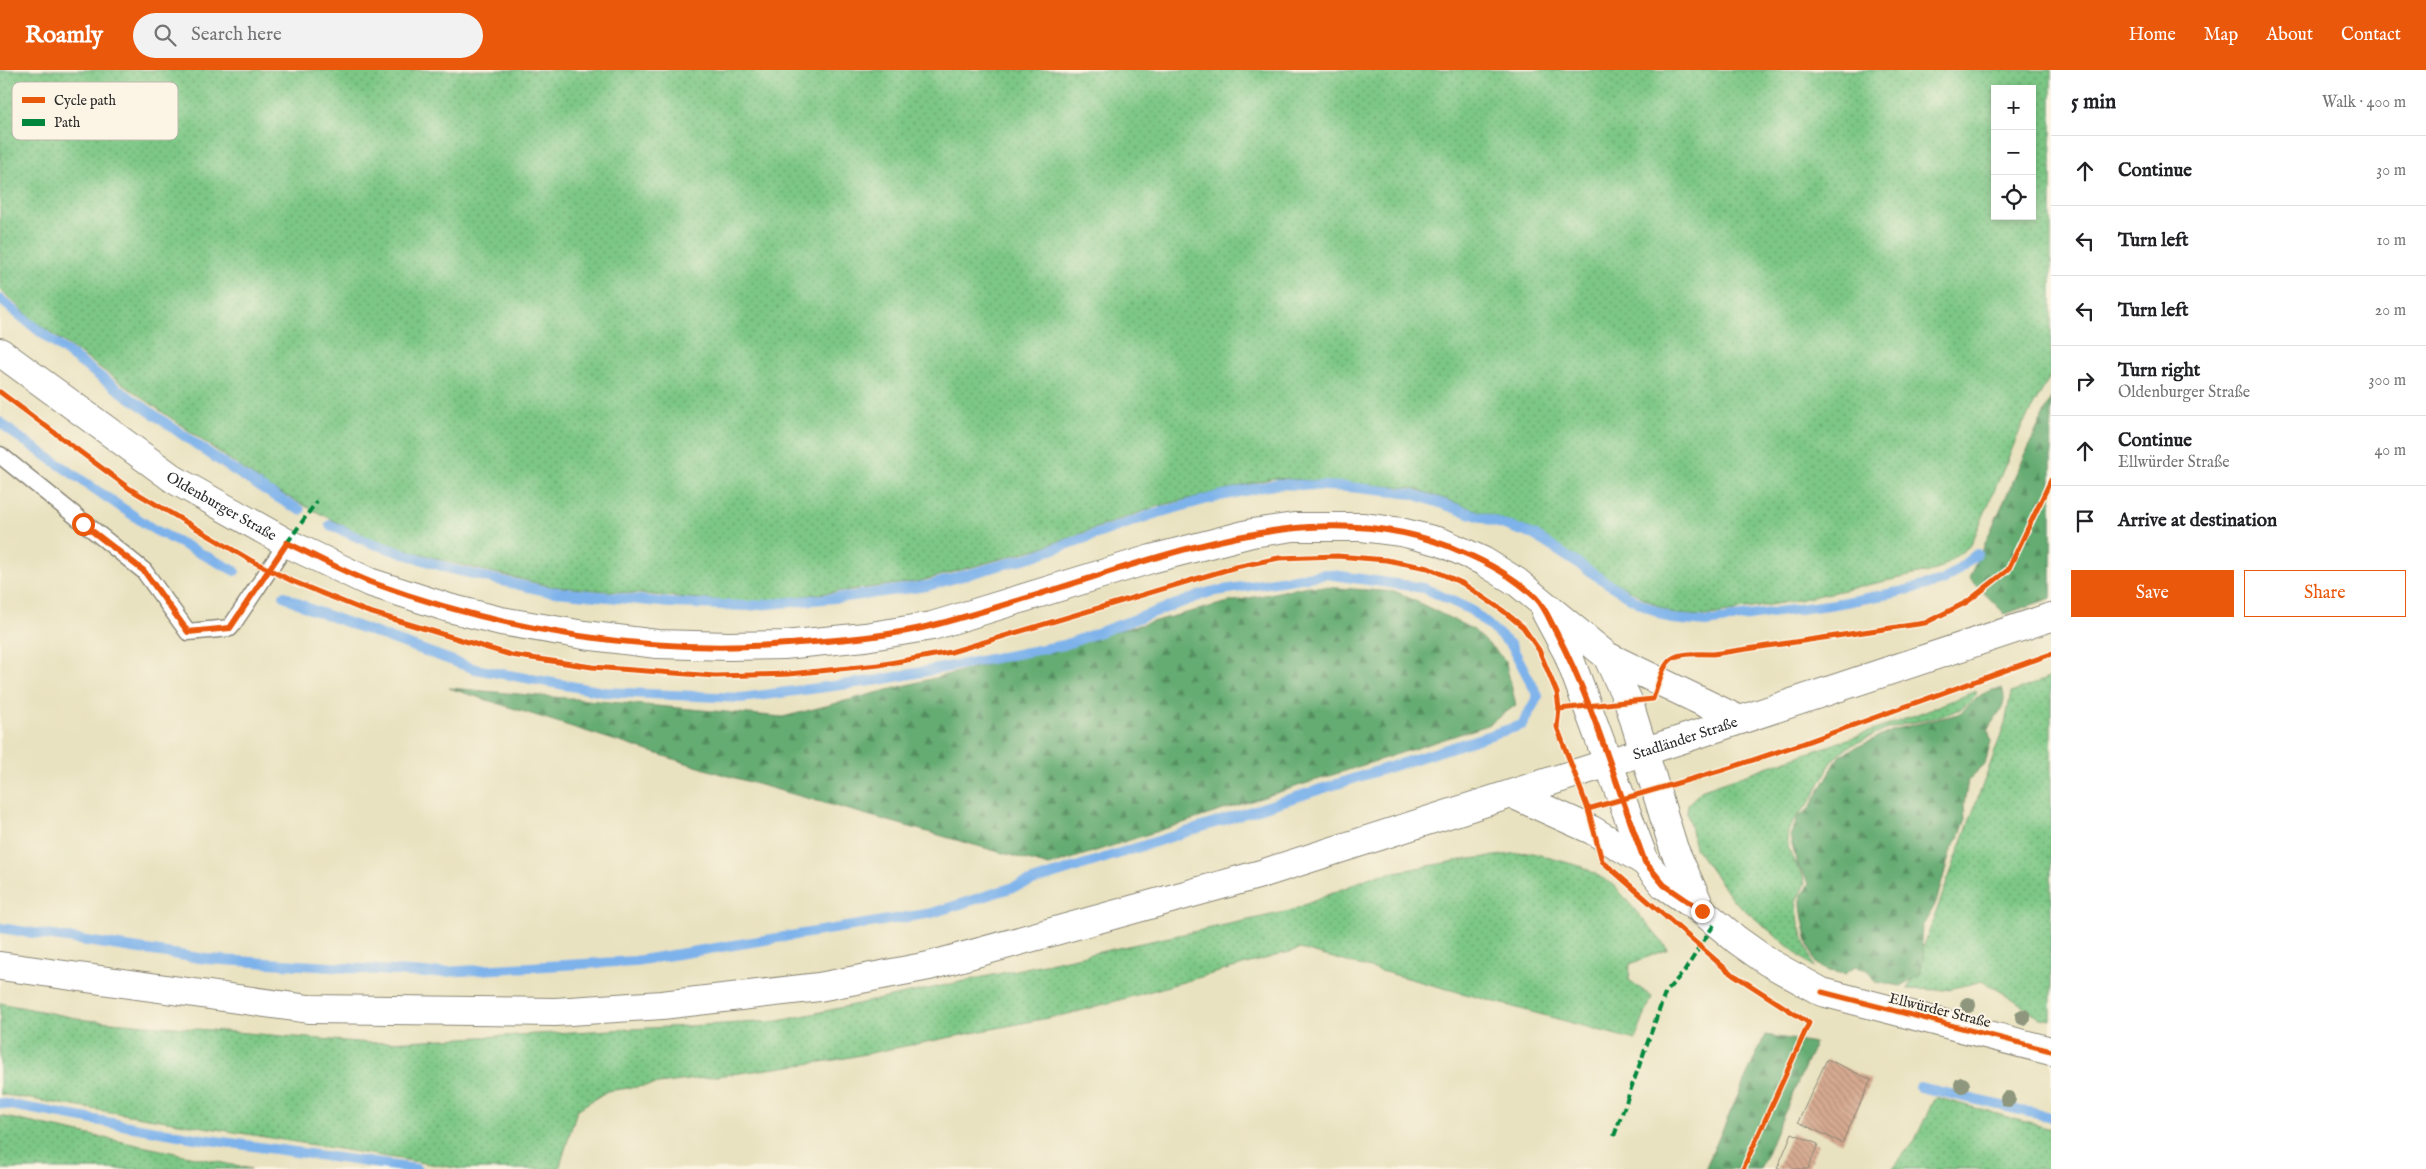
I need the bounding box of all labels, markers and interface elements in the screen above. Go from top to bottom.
search box [133,13,483,58]
text: Roamly [25,20,103,51]
icon: search [151,21,179,49]
text: Search here [191,23,282,47]
text: Home [2129,24,2176,47]
text: Map [2204,24,2238,47]
text: About [2266,24,2313,47]
text: Contact [2341,24,2401,47]
legend [12,82,178,140]
map controls [1991,85,2036,220]
button: + [1991,85,2036,130]
text: 5 min [2071,89,2116,116]
text: Cycle path [54,92,116,110]
text: Walk · 400 m [2322,93,2406,113]
text: Path [54,114,81,132]
button: − [1991,130,2036,175]
icon: ahead [2071,157,2099,185]
text: Continue [2118,159,2192,183]
text: 30 m [2376,161,2406,181]
button: locate [1991,175,2036,220]
icon: left [2071,227,2099,255]
text: Turn left [2118,229,2189,253]
text: 10 m [2376,231,2406,251]
icon: left [2071,297,2099,325]
text: Turn left [2118,299,2189,323]
text: 20 m [2375,301,2406,321]
text: Turn right [2118,359,2200,383]
icon: right [2071,367,2099,395]
text: 300 m [2368,371,2406,391]
text: Oldenburger Straße [2118,383,2250,403]
text: Continue [2118,429,2192,453]
icon: ahead [2071,437,2099,465]
text: 40 m [2374,441,2406,461]
text: Ellwürder Straße [2118,453,2230,473]
street label: Oldenburger Straße [162,468,280,545]
icon: arrive [2071,507,2099,535]
text: Arrive at destination [2118,509,2277,533]
route start [72,513,95,536]
button: Save [2071,570,2234,617]
button: Share [2244,570,2406,617]
street label: Stadländer Straße [1630,713,1740,764]
route end [1691,900,1714,923]
street label: Ellwürder Straße [1887,989,1993,1032]

